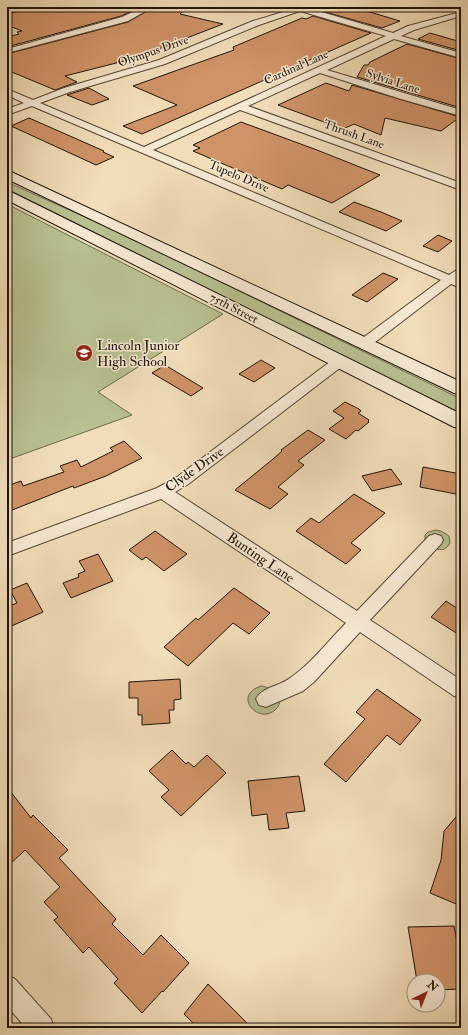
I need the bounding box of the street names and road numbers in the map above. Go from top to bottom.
street label: Olympus Drive [116,32,190,71]
street label: Cardinal Lane [262,47,331,88]
street label: Sylvia Lane [364,66,422,97]
street label: Thrush Lane [321,117,386,152]
street label: Tupelo Drive [207,157,271,196]
street label: 75th Street [207,290,261,327]
street label: Clyde Drive [162,443,228,497]
street label: Bunting Lane [224,529,298,586]

